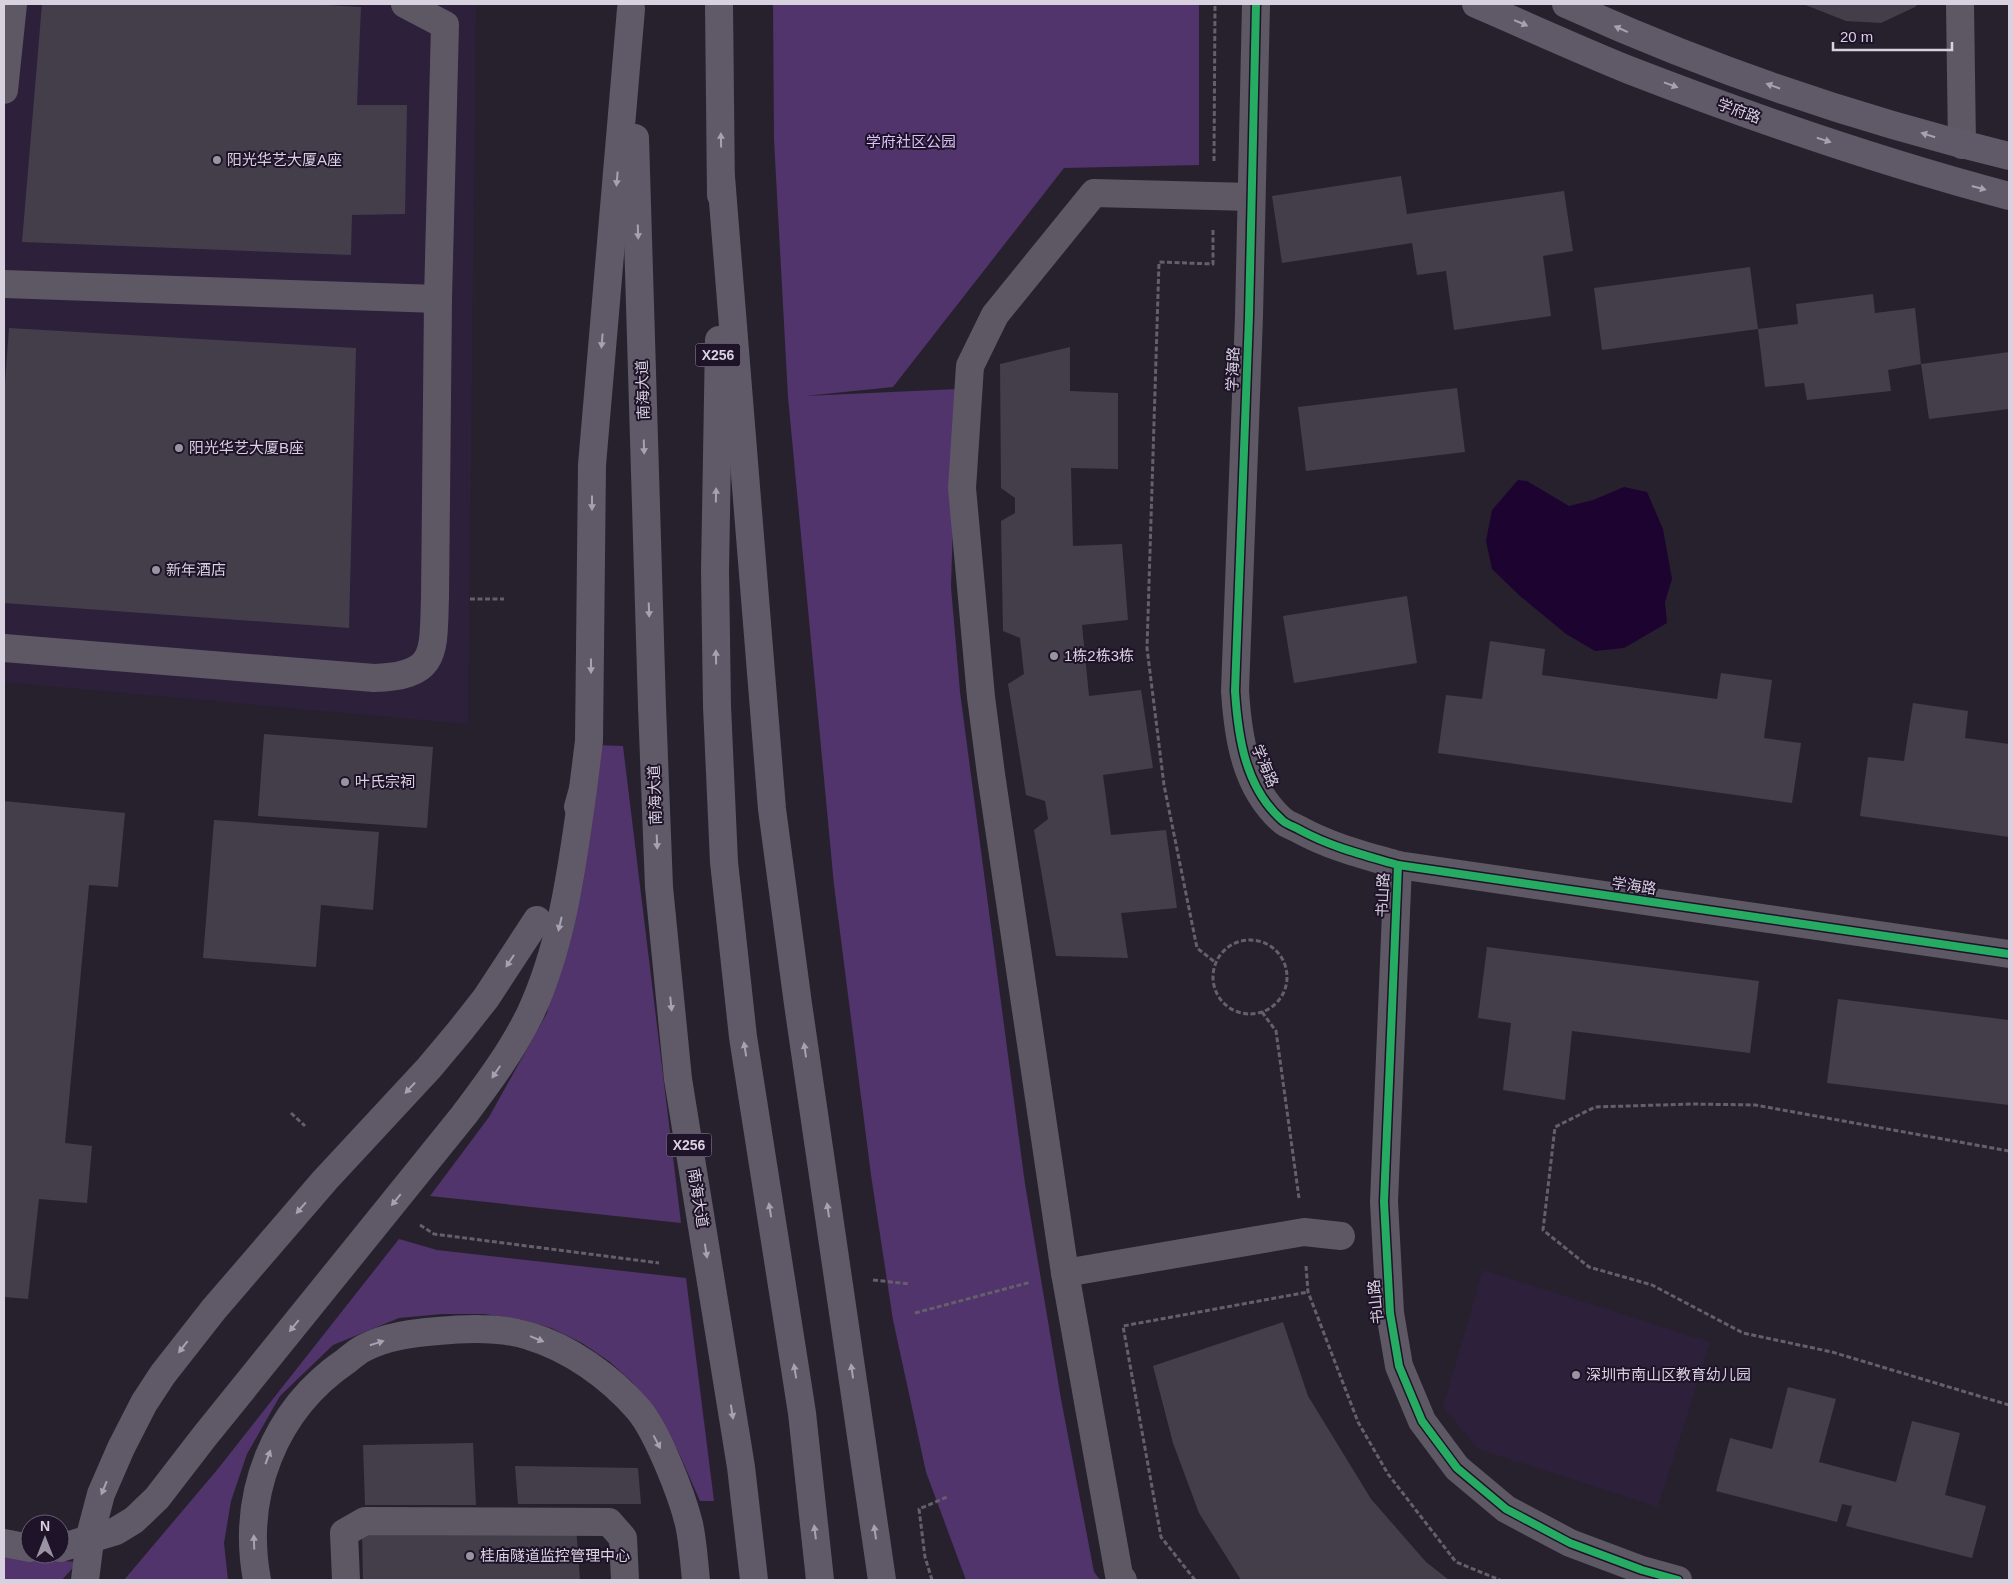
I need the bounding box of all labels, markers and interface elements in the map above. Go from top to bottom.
one-way arrow [1514,20,1528,28]
scale bar [1833,20,1952,52]
one-way arrow [1614,24,1628,32]
text: 20 m [1840,28,1873,45]
one-way arrow [1664,81,1679,89]
one-way arrow [1766,82,1781,89]
street label: 学府路 [1715,95,1763,126]
one-way arrow [1921,130,1936,138]
one-way arrow [717,132,725,148]
park label: 学府社区公园 [866,133,956,150]
one-way arrow [1816,137,1831,145]
place label: 阳光华艺大厦A座 [227,151,342,168]
marker: 阳光华艺大厦A座 [211,154,223,166]
one-way arrow [612,172,620,188]
one-way arrow [1972,184,1987,192]
one-way arrow [634,225,642,241]
one-way arrow [598,334,606,350]
road number: X256 [696,344,740,366]
street label: 学海路 [1223,346,1242,392]
street label: 南海大道 [633,360,652,420]
place label: 阳光华艺大厦B座 [189,439,304,456]
one-way arrow [641,440,649,456]
marker: 阳光华艺大厦B座 [173,442,185,454]
one-way arrow [712,487,720,503]
one-way arrow [588,496,596,512]
place label: 新年酒店 [166,561,226,578]
marker: 新年酒店 [150,564,162,576]
one-way arrow [646,602,654,618]
place label: 1栋2栋3栋 [1064,647,1134,664]
one-way arrow [712,649,720,665]
marker: 1栋2栋3栋 [1048,650,1060,662]
one-way arrow [587,658,595,674]
street label: 学海路 [1249,742,1282,790]
street label: 南海大道 [645,765,664,825]
place label: 叶氏宗祠 [355,773,415,790]
marker: 叶氏宗祠 [339,776,351,788]
one-way arrow [654,834,662,850]
street label: 书山路 [1373,872,1392,918]
street label: 学海路 [1611,874,1658,897]
one-way arrow [556,916,564,931]
one-way arrow [506,954,515,967]
one-way arrow [667,996,675,1012]
one-way arrow [741,1041,749,1057]
one-way arrow [800,1041,808,1057]
one-way arrow [491,1065,501,1079]
one-way arrow [404,1082,416,1094]
road number: X256 [666,1134,712,1156]
street label: 南海大道 [685,1167,712,1229]
one-way arrow [390,1193,401,1206]
one-way arrow [295,1202,306,1215]
one-way arrow [765,1202,773,1218]
one-way arrow [824,1202,832,1218]
one-way arrow [703,1244,711,1260]
street label: 书山路 [1365,1279,1386,1325]
one-way arrow [288,1319,299,1332]
one-way arrow [529,1336,544,1343]
one-way arrow [370,1339,385,1347]
one-way arrow [178,1340,189,1353]
one-way arrow [791,1362,799,1378]
one-way arrow [847,1363,855,1379]
place label: 深圳市南山区教育幼儿园 [1586,1366,1751,1383]
marker: 深圳市南山区教育幼儿园 [1570,1369,1582,1381]
one-way arrow [728,1404,736,1420]
one-way arrow [653,1434,661,1449]
one-way arrow [265,1450,272,1465]
one-way arrow [99,1481,107,1495]
north arrow [20,1514,70,1564]
text: N [40,1518,50,1534]
one-way arrow [811,1523,819,1539]
one-way arrow [871,1524,879,1540]
one-way arrow [250,1534,258,1550]
place label: 桂庙隧道监控管理中心 [480,1547,630,1564]
marker: 桂庙隧道监控管理中心 [464,1550,476,1562]

